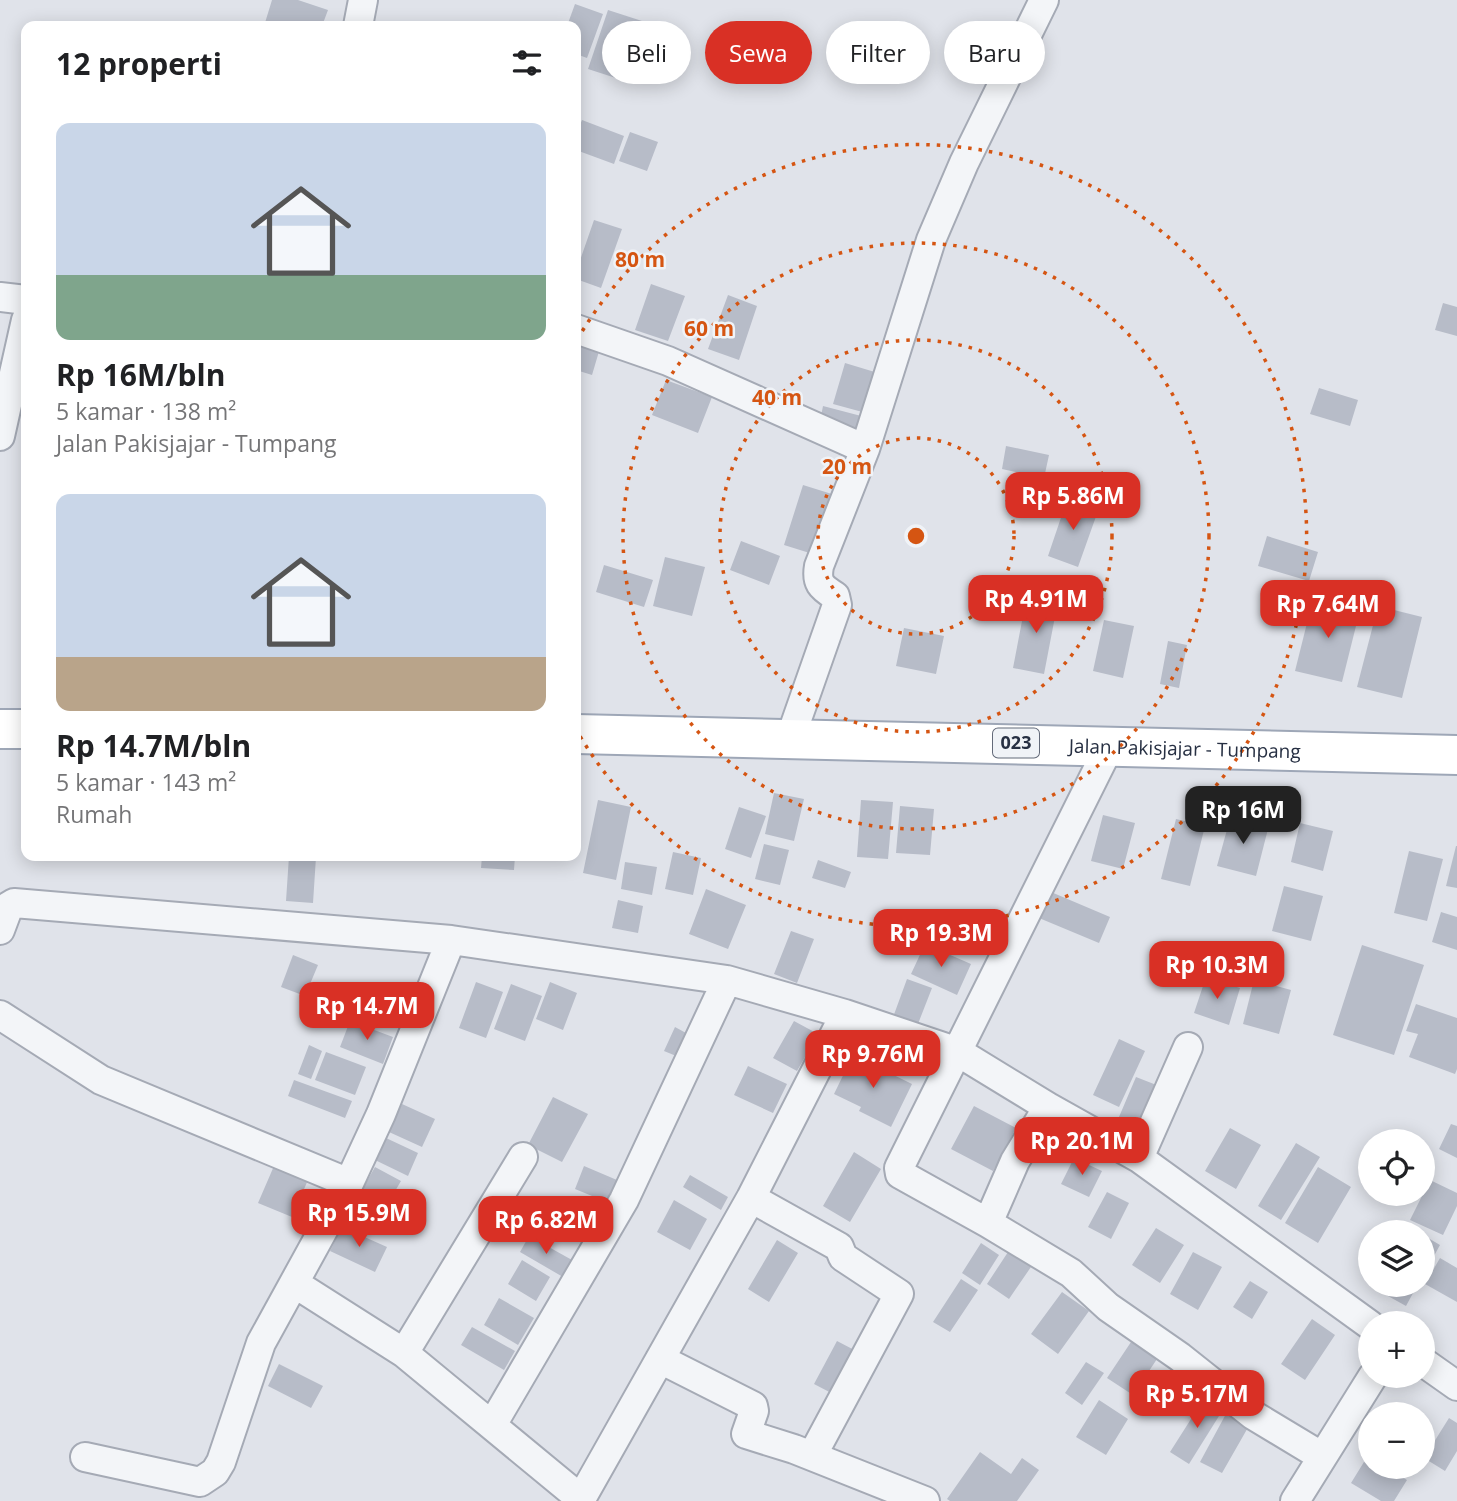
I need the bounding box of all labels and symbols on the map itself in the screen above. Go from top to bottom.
text: 80 m [615,245,665,273]
text: 60 m [684,314,734,342]
text: 40 m [752,383,802,411]
text: 20 m [822,452,872,480]
pin: Rp 5.86M [1001,472,1145,532]
centre of rings [904,524,928,548]
pin: Rp 4.91M [964,576,1108,635]
pin: Rp 7.64M [1256,580,1400,640]
road number: 023 [993,728,1039,758]
street label: Jalan Pakisjajar - Tumpang [1067,733,1301,764]
pin: Rp 16M [1186,786,1300,846]
pin: Rp 19.3M [869,909,1013,969]
pin: Rp 10.3M [1145,942,1289,1001]
pin: Rp 14.7M [295,982,439,1042]
pin: Rp 9.76M [801,1030,945,1090]
pin: Rp 20.1M [1010,1118,1154,1177]
pin: Rp 15.9M [287,1190,431,1249]
pin: Rp 6.82M [474,1196,618,1256]
pin: Rp 5.17M [1125,1370,1269,1430]

